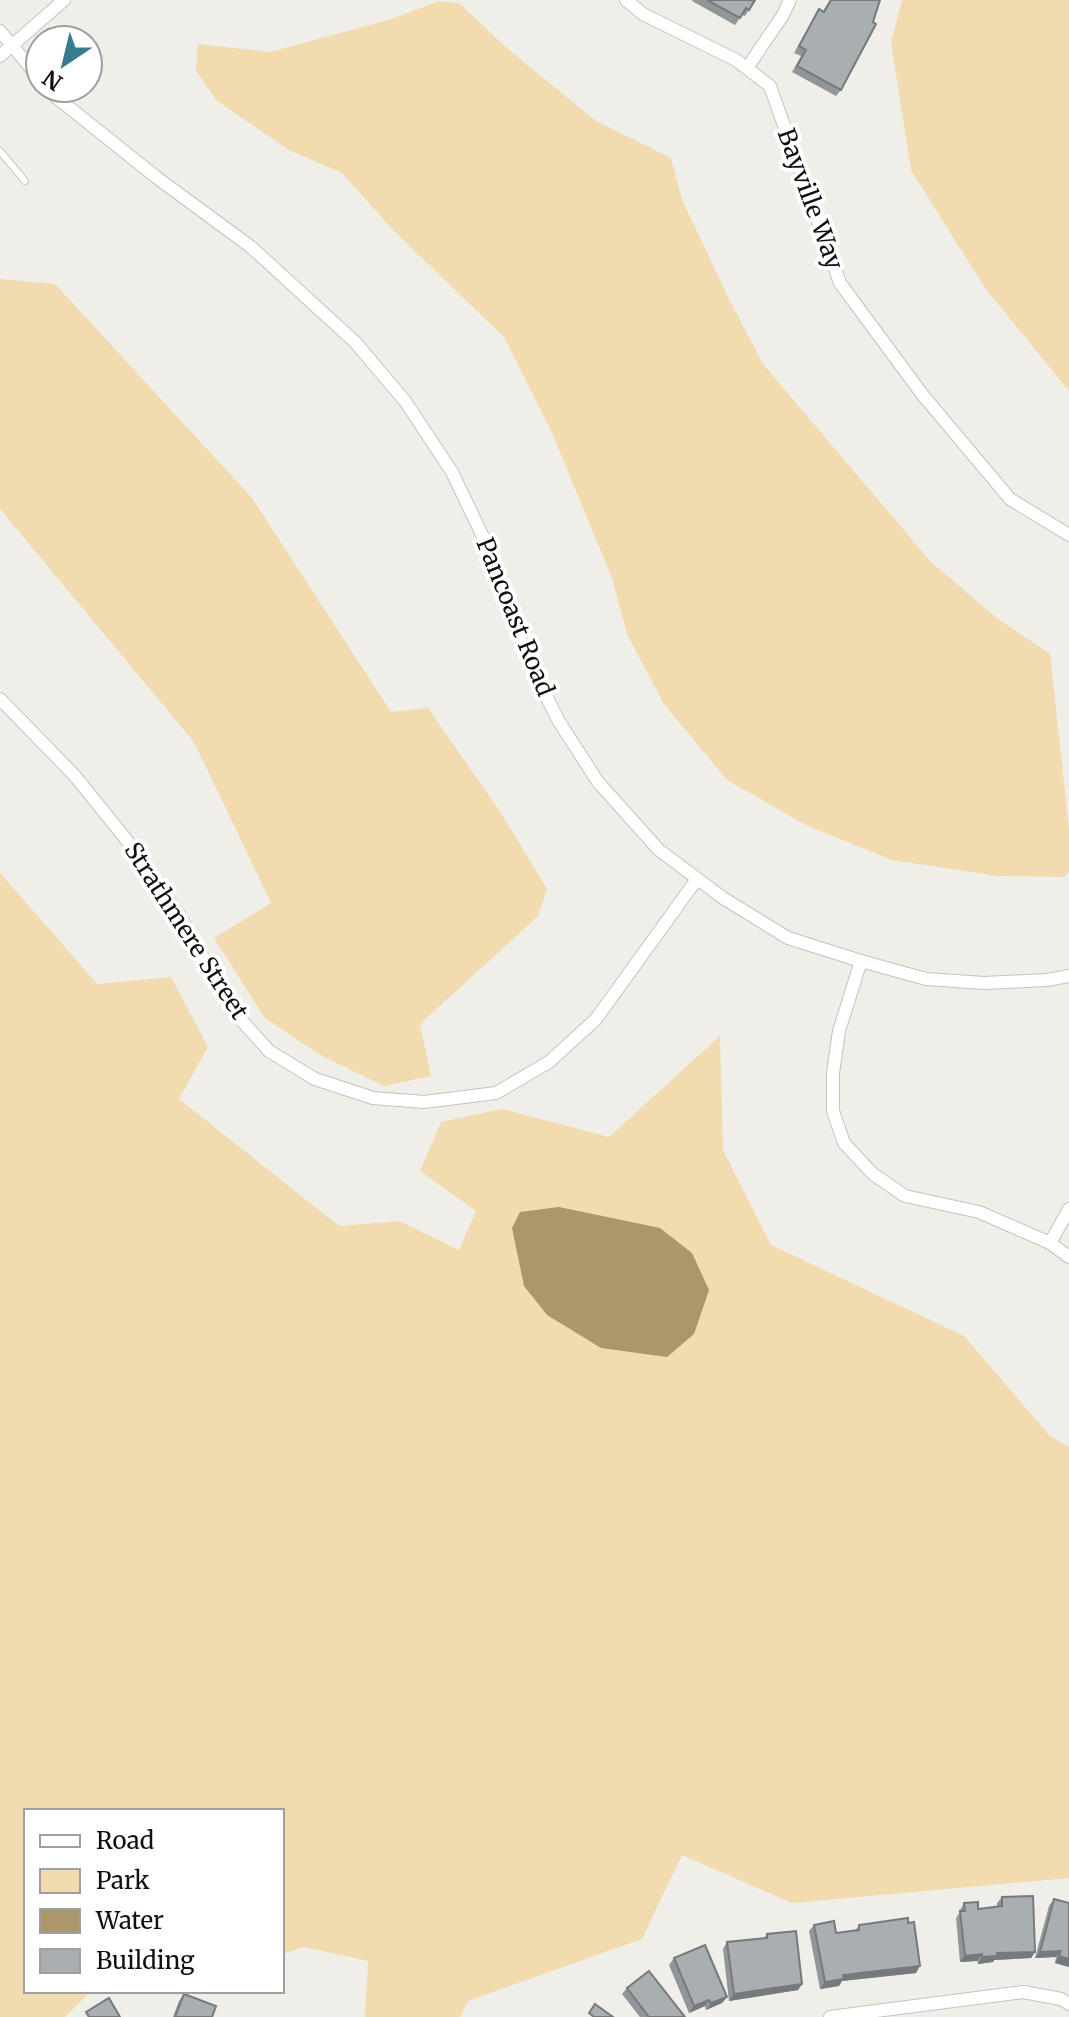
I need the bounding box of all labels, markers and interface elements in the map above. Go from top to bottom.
north arrow [24,24,104,104]
text: N [37,64,68,97]
street label: Bayville Way [771,124,850,274]
street label: Pancoast Road [470,533,561,701]
street label: Strathmere Street [118,836,256,1026]
legend [24,1809,284,1993]
text: Road [96,1825,154,1856]
text: Park [96,1865,150,1896]
text: Water [95,1905,164,1936]
text: Building [96,1945,195,1976]

